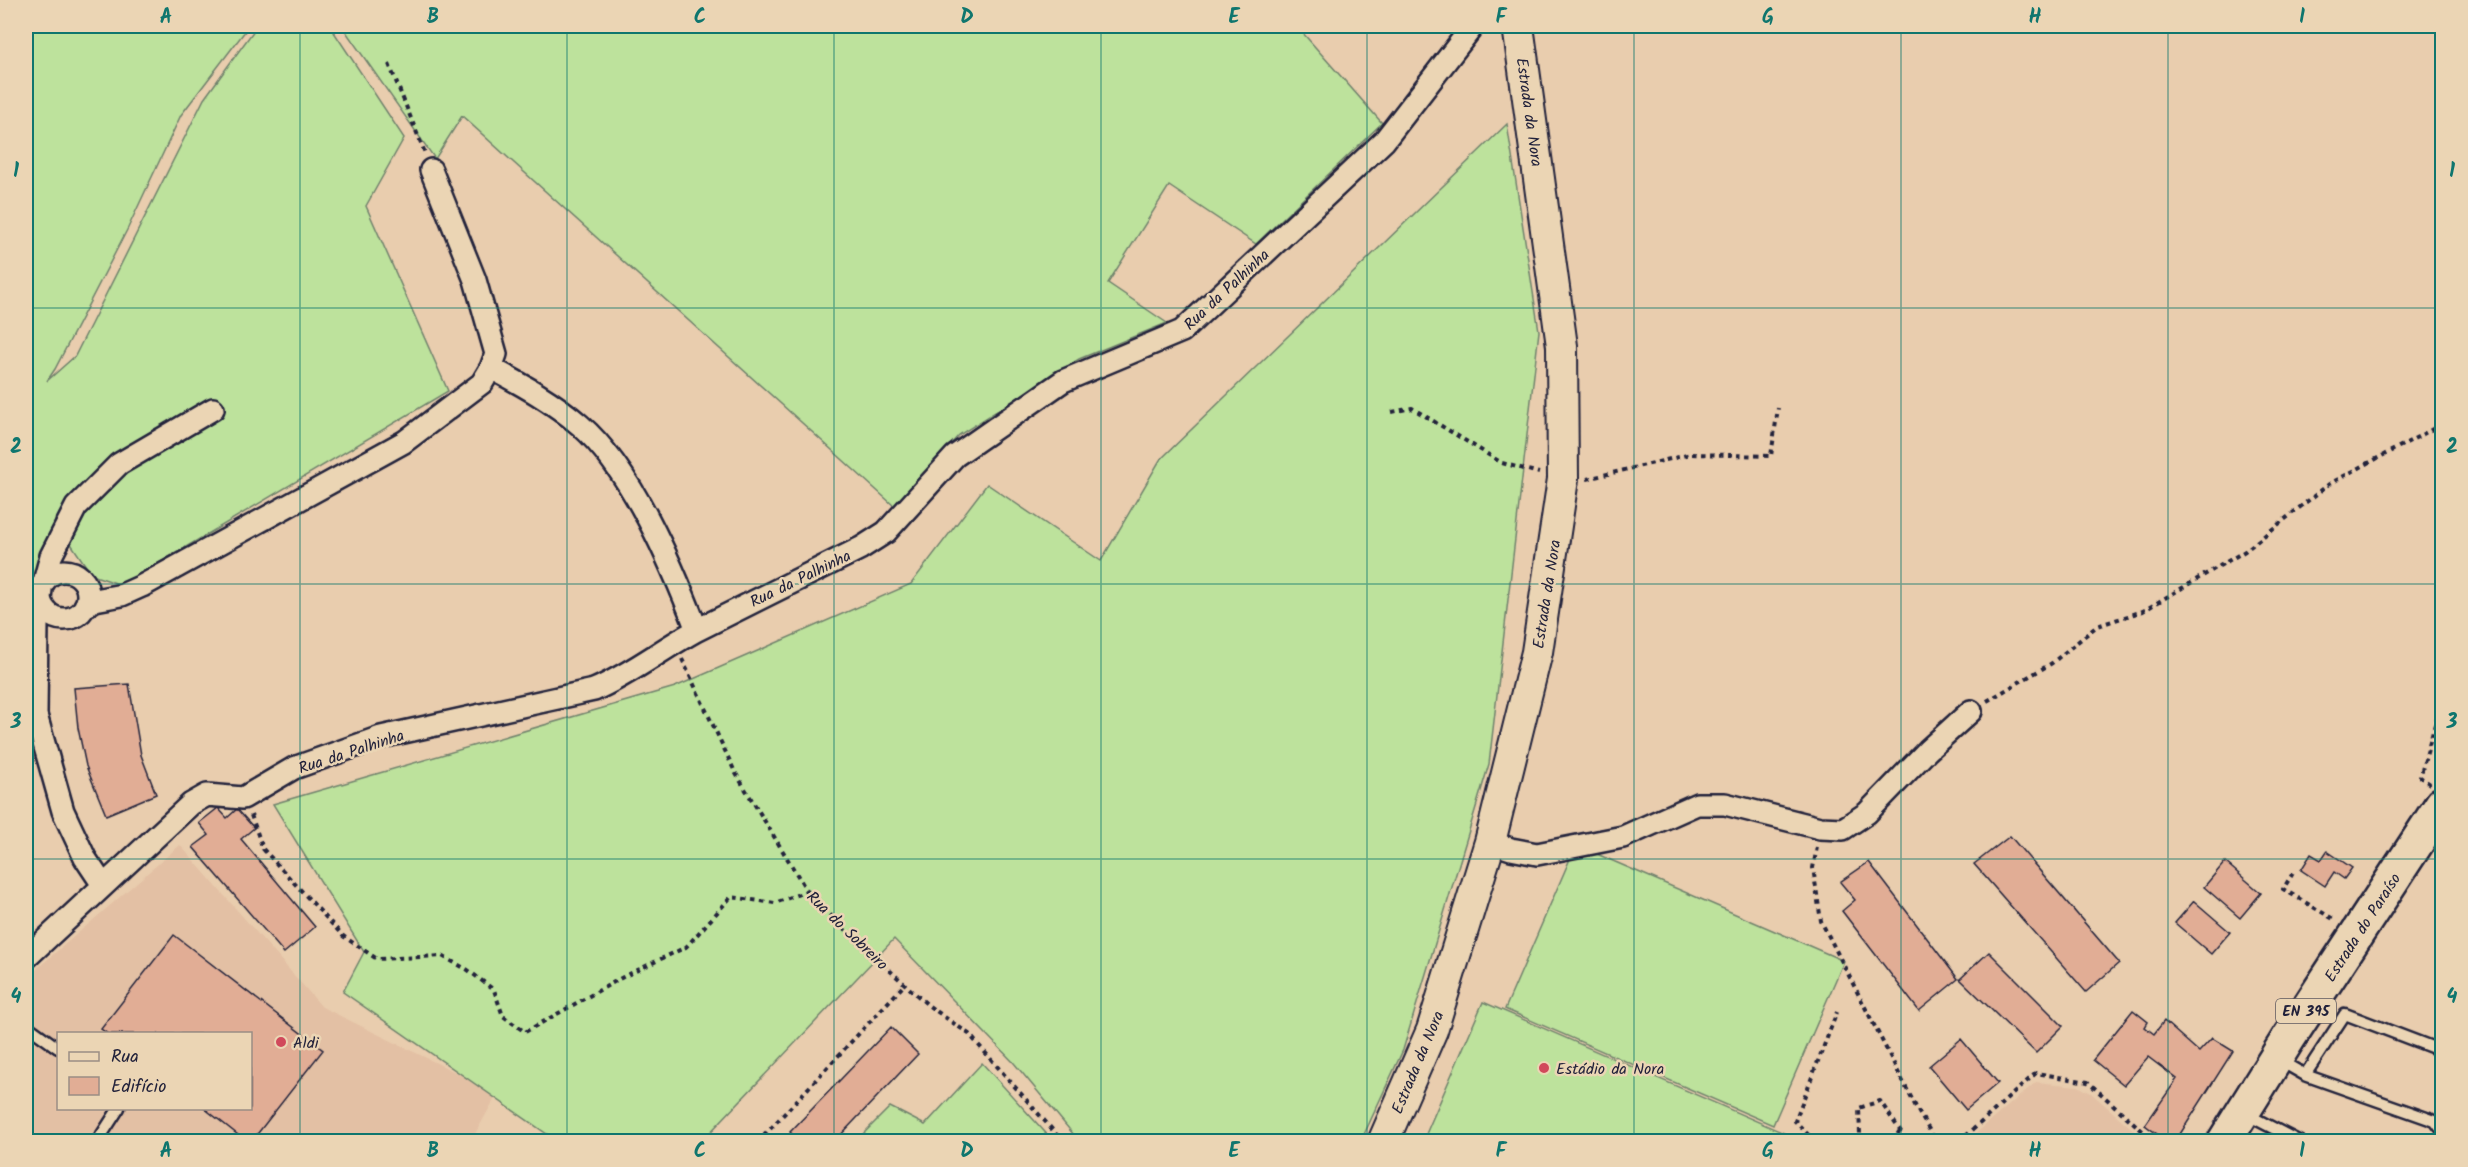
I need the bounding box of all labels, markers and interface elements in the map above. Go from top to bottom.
text: A [160,2,172,34]
text: B [427,2,439,34]
text: C [694,2,706,34]
text: D [960,2,974,34]
text: E [1228,2,1240,34]
text: F [1496,2,1508,34]
text: G [1762,2,1774,34]
text: H [2028,2,2042,34]
text: I [2299,2,2305,34]
street label: Estrada da Nora [1508,56,1549,168]
text: 1 [13,156,19,188]
text: 1 [2449,156,2455,188]
street label: Rua da Palhinha [1178,243,1276,337]
text: 2 [10,432,22,464]
text: 2 [2446,432,2458,464]
street label: Estrada da Nora [1527,538,1568,650]
street label: Rua da Palhinha [746,544,856,615]
text: 3 [10,707,22,739]
text: 3 [2446,707,2458,739]
street label: Rua da Palhinha [295,724,408,781]
street label: Estrada do Paraíso [2319,868,2408,987]
street label: Rua do Sobreiro [800,885,894,977]
text: 4 [11,982,22,1014]
text: 4 [2447,982,2458,1014]
road number: EN 395 [2276,999,2336,1023]
street label: Estrada da Nora [1385,1007,1451,1118]
place label: Aldi [293,1031,320,1056]
legend [57,1032,252,1110]
marker: Aldi [274,1035,288,1049]
text: Rua [111,1043,139,1072]
place label: Estádio da Nora [1556,1057,1664,1082]
marker: Estádio da Nora [1537,1061,1551,1075]
text: Edifício [111,1073,166,1102]
text: A [160,1136,172,1167]
text: B [427,1136,439,1167]
text: C [694,1136,706,1167]
text: D [960,1136,974,1167]
text: E [1228,1136,1240,1167]
text: F [1496,1136,1508,1167]
text: G [1762,1136,1774,1167]
text: H [2028,1136,2042,1167]
text: I [2299,1136,2305,1167]

